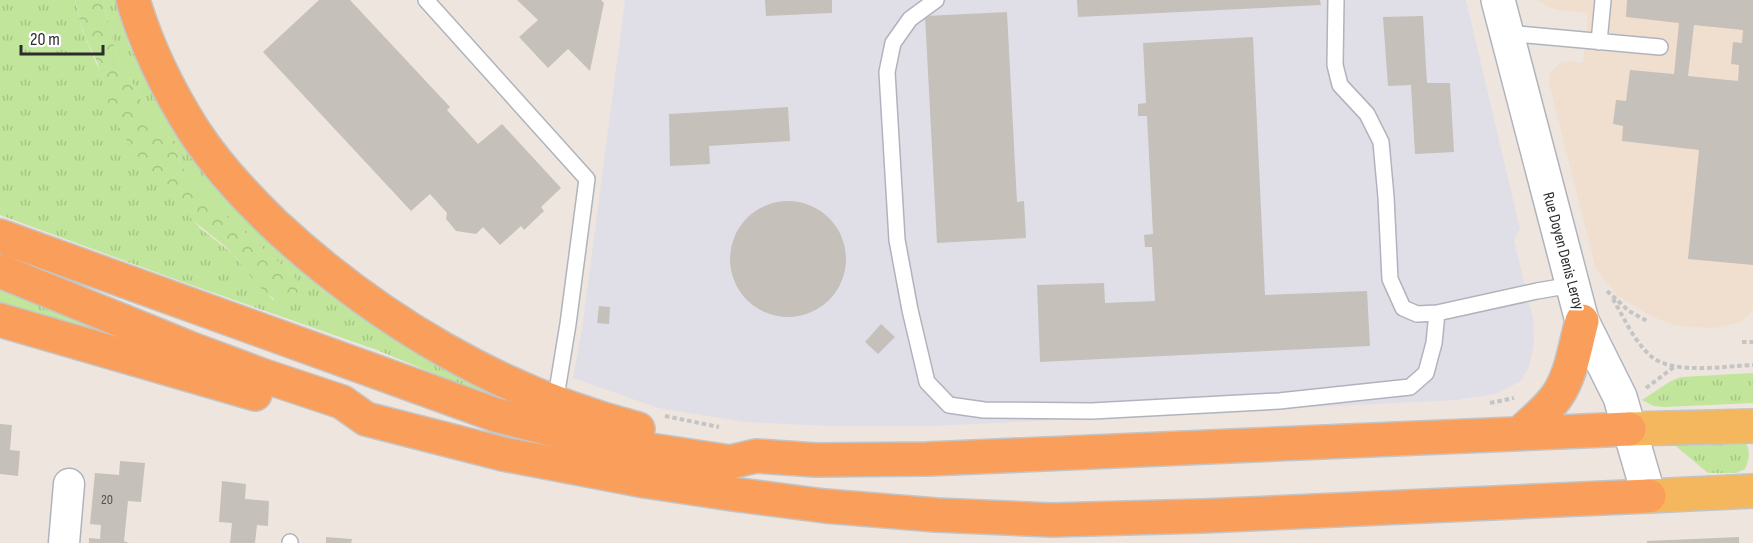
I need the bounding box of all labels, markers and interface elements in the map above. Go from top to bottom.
scale bar [21,18,104,56]
text: 20 m [30,29,60,50]
street label: Rue Doyen Denis Leroy [1538,190,1588,312]
house number: 20 [101,491,113,508]

